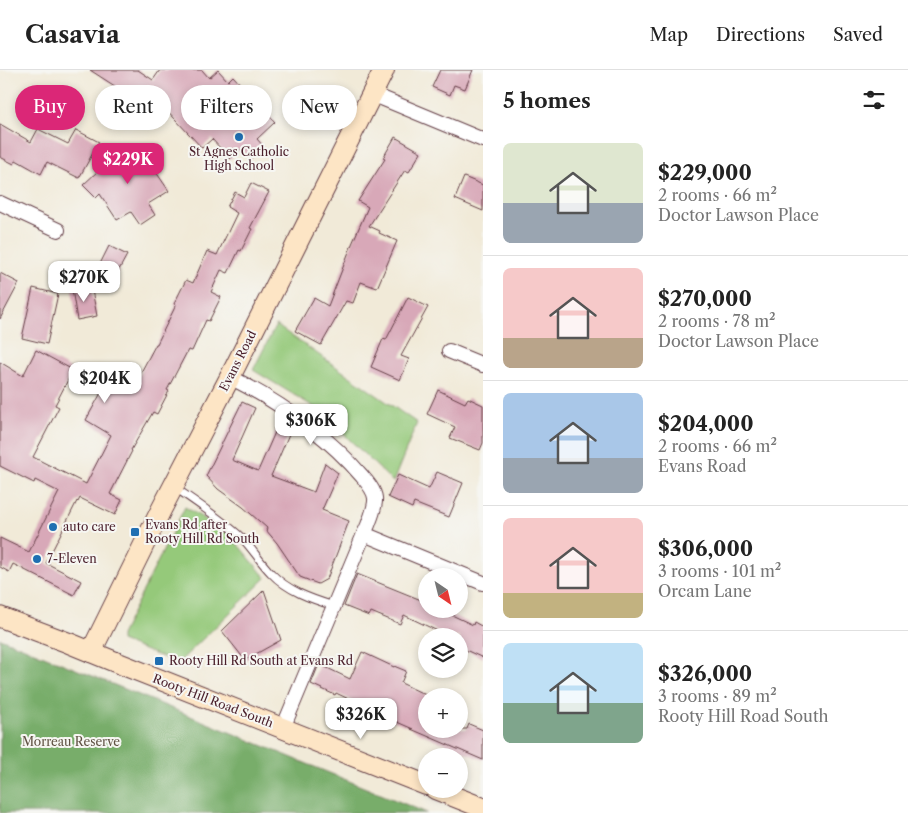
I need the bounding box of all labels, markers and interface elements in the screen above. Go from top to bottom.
text: Casavia [25,20,120,49]
text: Map [649,24,688,46]
text: Directions [716,24,805,46]
text: Saved [833,24,883,46]
chip: Buy [15,85,85,130]
chip: Rent [95,85,171,130]
chip: Filters [181,85,272,130]
chip: New [282,85,357,130]
icon: filters [860,86,888,114]
text: 5 homes [503,88,591,113]
marker: St Agnes Catholic High School [233,131,245,143]
pin: $229K [93,142,163,185]
place label: St Agnes Catholic High School [189,144,289,173]
text: $229K [103,149,153,169]
text: $229,000 [658,160,752,185]
icon: home [543,163,603,223]
text: 2 rooms · 66 m² [658,185,777,205]
text: Doctor Lawson Place [658,205,819,225]
pin: $270K [49,260,119,303]
text: $270K [59,267,109,287]
text: $270,000 [658,286,752,311]
icon: home [543,288,603,348]
text: 2 rooms · 78 m² [658,311,776,331]
street label: Evans Road [216,327,260,394]
text: Doctor Lawson Place [658,331,819,351]
pin: $204K [70,362,140,404]
text: $204K [80,368,130,388]
pin: $306K [276,404,346,446]
text: $306K [286,410,336,430]
text: $204,000 [658,411,754,436]
icon: home [543,413,603,473]
text: 2 rooms · 66 m² [658,436,777,456]
text: Evans Road [658,456,746,476]
place label: Evans Rd after Rooty Hill Rd South [145,517,260,546]
place label: auto care [63,519,116,534]
marker: auto care [47,521,59,533]
marker: Evans Rd after Rooty Hill Rd South [129,526,141,538]
text: $306,000 [658,536,753,561]
icon: home [543,538,603,598]
place label: 7-Eleven [47,551,97,566]
marker: 7-Eleven [31,553,43,565]
text: 3 rooms · 101 m² [658,561,781,581]
north arrow [418,568,468,618]
map controls [418,568,468,798]
text: Orcam Lane [658,581,752,601]
button: layers [418,628,468,678]
place label: Rooty Hill Rd South at Evans Rd [169,653,354,668]
marker: Rooty Hill Rd South at Evans Rd [153,655,165,667]
text: $326,000 [658,661,752,686]
icon: home [543,663,603,723]
street label: Rooty Hill Road South [151,671,276,731]
text: 3 rooms · 89 m² [658,686,777,706]
button: + [418,688,468,738]
pin: $326K [326,698,396,740]
text: $326K [336,704,386,724]
text: Rooty Hill Road South [658,706,829,726]
park label: Morreau Reserve [22,734,120,749]
button: − [418,748,468,798]

